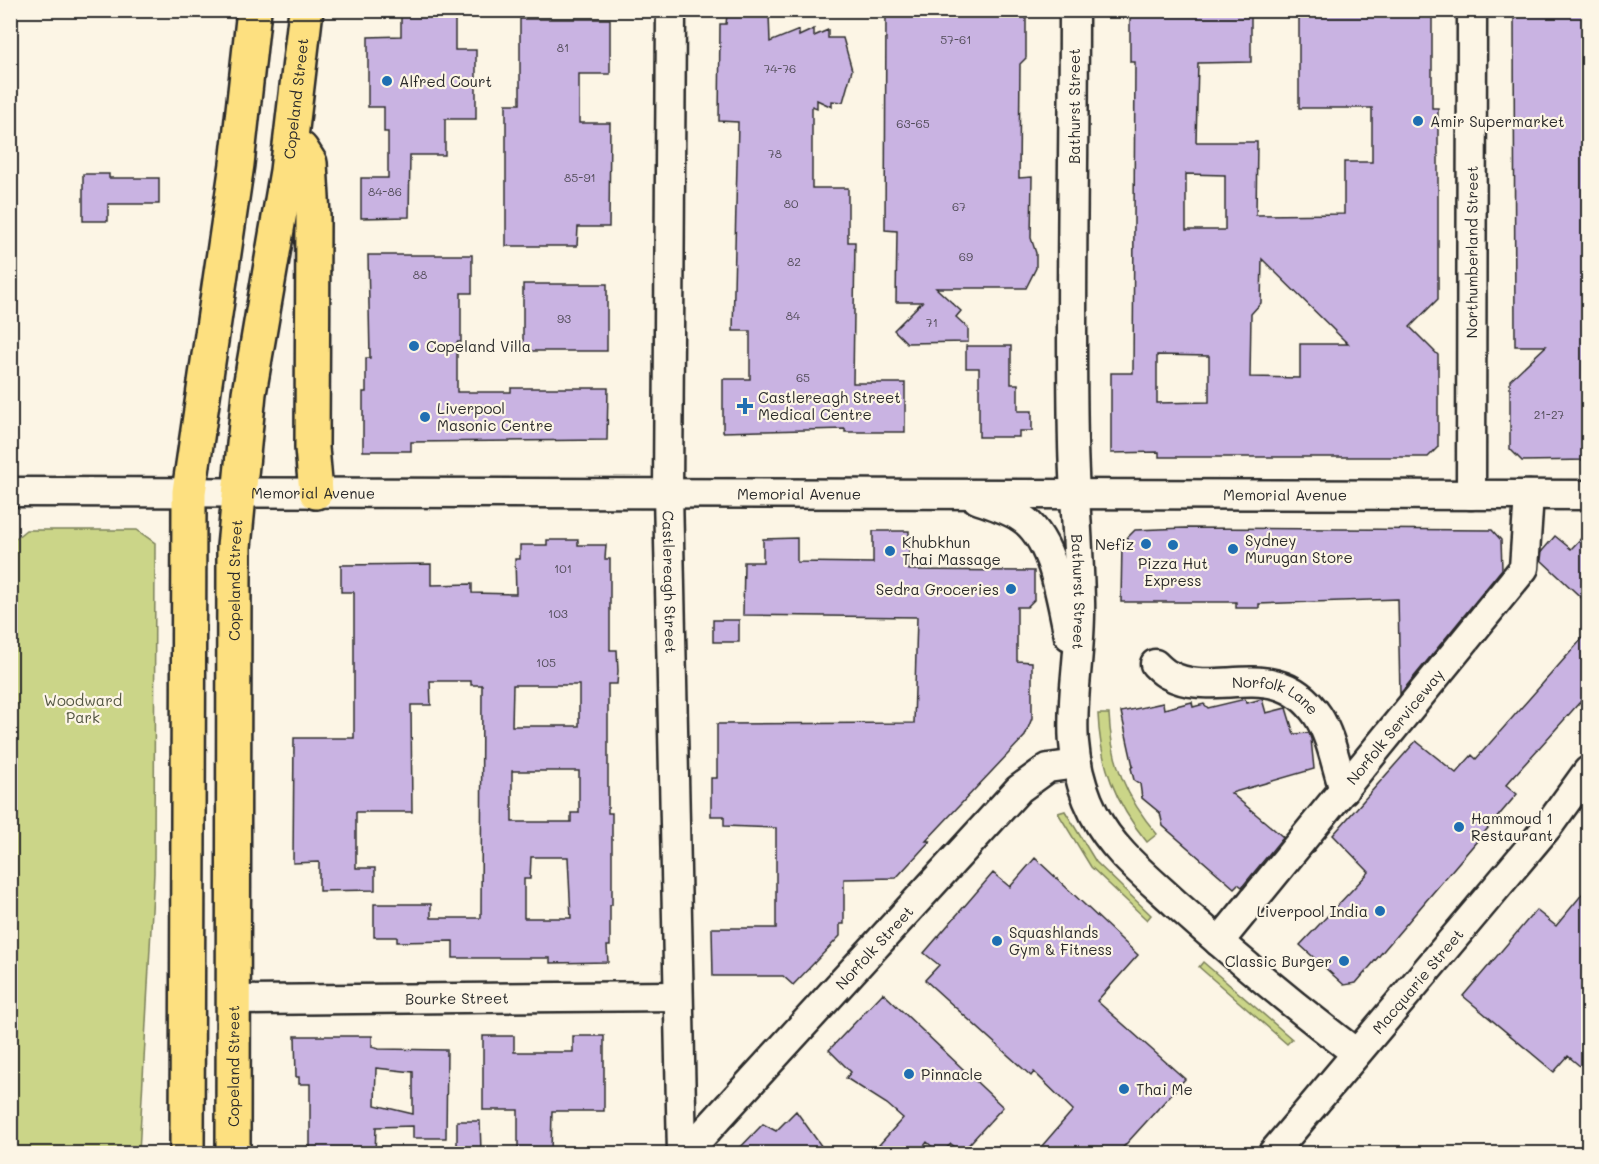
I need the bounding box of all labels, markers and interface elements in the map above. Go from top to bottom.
house number: 57-61 [940,31,972,47]
street label: Copeland Street [278,37,313,160]
house number: 81 [557,39,569,55]
street label: Bathurst Street [1064,48,1084,164]
house number: 74-76 [764,60,796,76]
place label: Alfred Court [399,71,492,91]
marker: Alfred Court [380,74,394,88]
place label: Amir Supermarket [1430,111,1565,131]
marker: Amir Supermarket [1411,114,1425,128]
house number: 63-65 [896,115,930,131]
house number: 78 [768,145,782,161]
street label: Northumberland Street [1461,166,1482,338]
house number: 85-91 [564,169,596,185]
house number: 84-86 [368,183,402,199]
house number: 80 [784,195,799,211]
house number: 67 [952,198,966,214]
house number: 69 [959,248,973,264]
house number: 82 [787,253,801,269]
house number: 88 [413,266,427,282]
house number: 84 [786,307,800,323]
house number: 93 [557,310,571,326]
house number: 71 [926,314,938,330]
place label: Copeland Villa [426,336,531,356]
marker: Copeland Villa [407,339,421,353]
house number: 65 [796,369,810,385]
place label: Castlereagh Street Medical Centre [758,387,901,424]
marker: Castlereagh Street Medical Centre [736,397,754,415]
place label: Liverpool Masonic Centre [437,398,553,435]
house number: 21-27 [1534,406,1565,422]
marker: Liverpool Masonic Centre [418,410,432,424]
street label: Memorial Avenue [251,482,375,503]
street label: Memorial Avenue [737,483,861,504]
street label: Memorial Avenue [1223,484,1347,505]
street label: Castlereagh Street [658,510,681,654]
street label: Copeland Street [224,518,247,641]
place label: Sydney Murugan Store [1245,530,1353,567]
place label: Khubkhun Thai Massage [902,532,1001,569]
street label: Bathurst Street [1067,533,1090,651]
place label: Nefiz [1095,534,1134,554]
marker: Nefiz [1139,537,1153,551]
marker: Pizza Hut Express [1166,538,1180,552]
marker: Sydney Murugan Store [1226,542,1240,556]
marker: Khubkhun Thai Massage [883,544,897,558]
place label: Pizza Hut Express [1138,553,1208,590]
house number: 101 [554,560,572,576]
place label: Sedra Groceries [876,579,999,599]
marker: Sedra Groceries [1004,582,1018,596]
house number: 103 [548,605,568,621]
house number: 105 [536,654,556,670]
street label: Norfolk Serviceway [1342,664,1448,789]
street label: Norfolk Lane [1231,672,1323,718]
park label: Woodward Park [44,690,122,727]
place label: Hammoud 1 Restaurant [1471,808,1553,845]
marker: Hammoud 1 Restaurant [1452,820,1466,834]
street label: Norfolk Street [831,901,917,994]
place label: Liverpool India [1257,901,1368,921]
marker: Liverpool India [1373,904,1387,918]
place label: Squashlands Gym & Fitness [1009,922,1112,959]
street label: Macquarie Street [1368,924,1468,1038]
marker: Squashlands Gym & Fitness [990,934,1004,948]
place label: Classic Burger [1225,951,1332,971]
marker: Classic Burger [1337,954,1351,968]
street label: Bourke Street [405,988,509,1008]
street label: Copeland Street [223,1005,243,1127]
place label: Pinnacle [921,1064,983,1084]
marker: Pinnacle [902,1067,916,1081]
place label: Thai Me [1136,1079,1193,1099]
marker: Thai Me [1117,1082,1131,1096]

